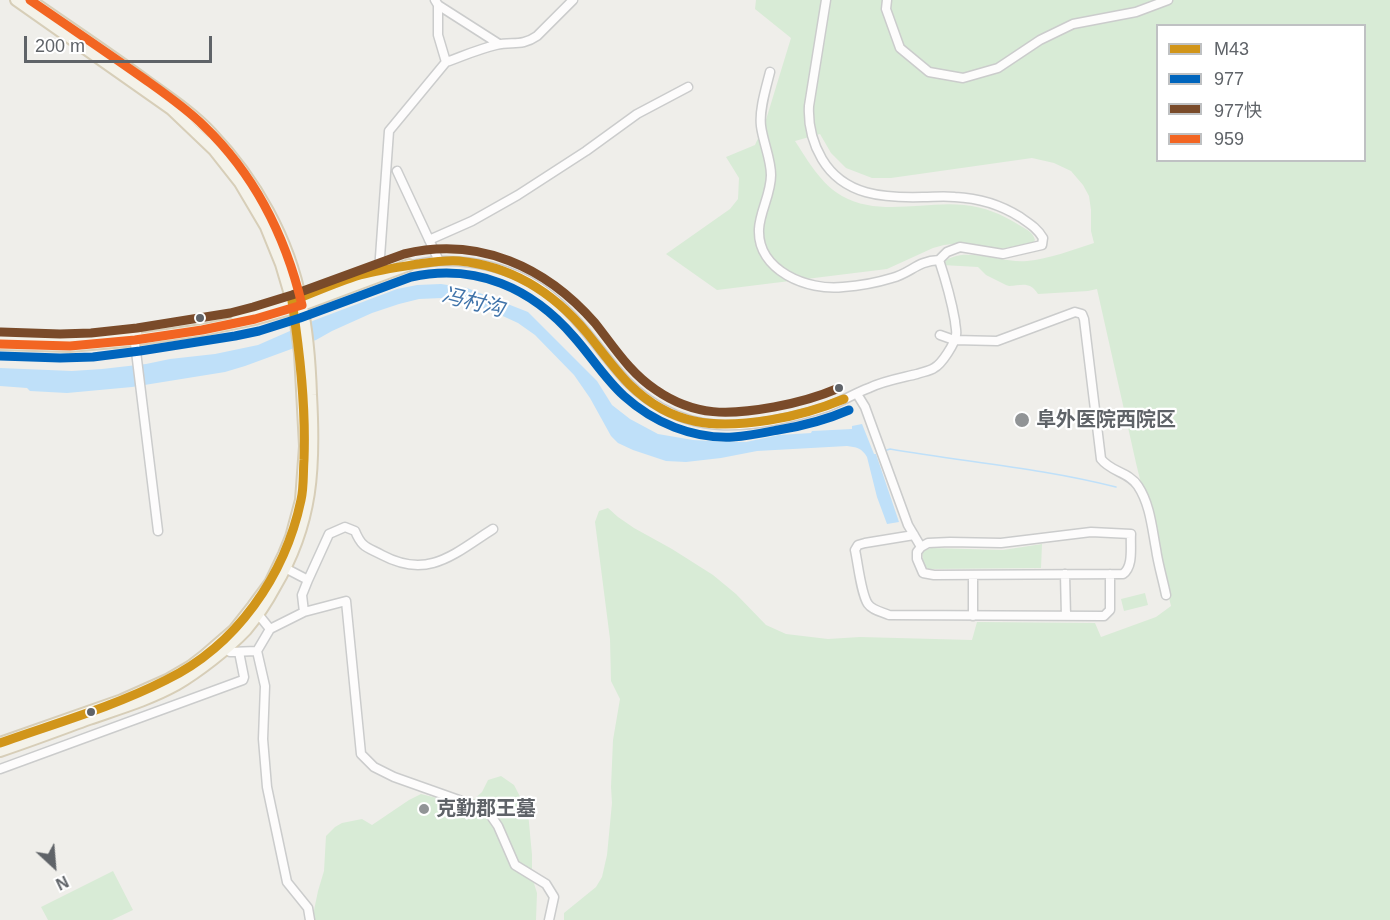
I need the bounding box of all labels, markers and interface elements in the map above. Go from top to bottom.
scale bar [27,24,214,62]
legend [1156,24,1366,162]
text: 200 m [35,36,85,56]
text: M43 [1214,39,1249,59]
text: 977 [1214,69,1244,89]
text: 977快 [1214,101,1262,121]
text: 959 [1214,129,1244,149]
water label: 冯村沟 [439,283,507,323]
unlabelled marker [194,312,206,324]
unlabelled marker [833,382,845,394]
place label: 阜外医院西院区 [1036,408,1176,432]
marker: 阜外医院西院区 [1013,411,1031,429]
unlabelled marker [85,706,97,718]
place label: 克勤郡王墓 [436,797,536,821]
marker: 克勤郡王墓 [417,802,431,816]
north arrow [24,836,84,896]
text: N [53,872,71,893]

